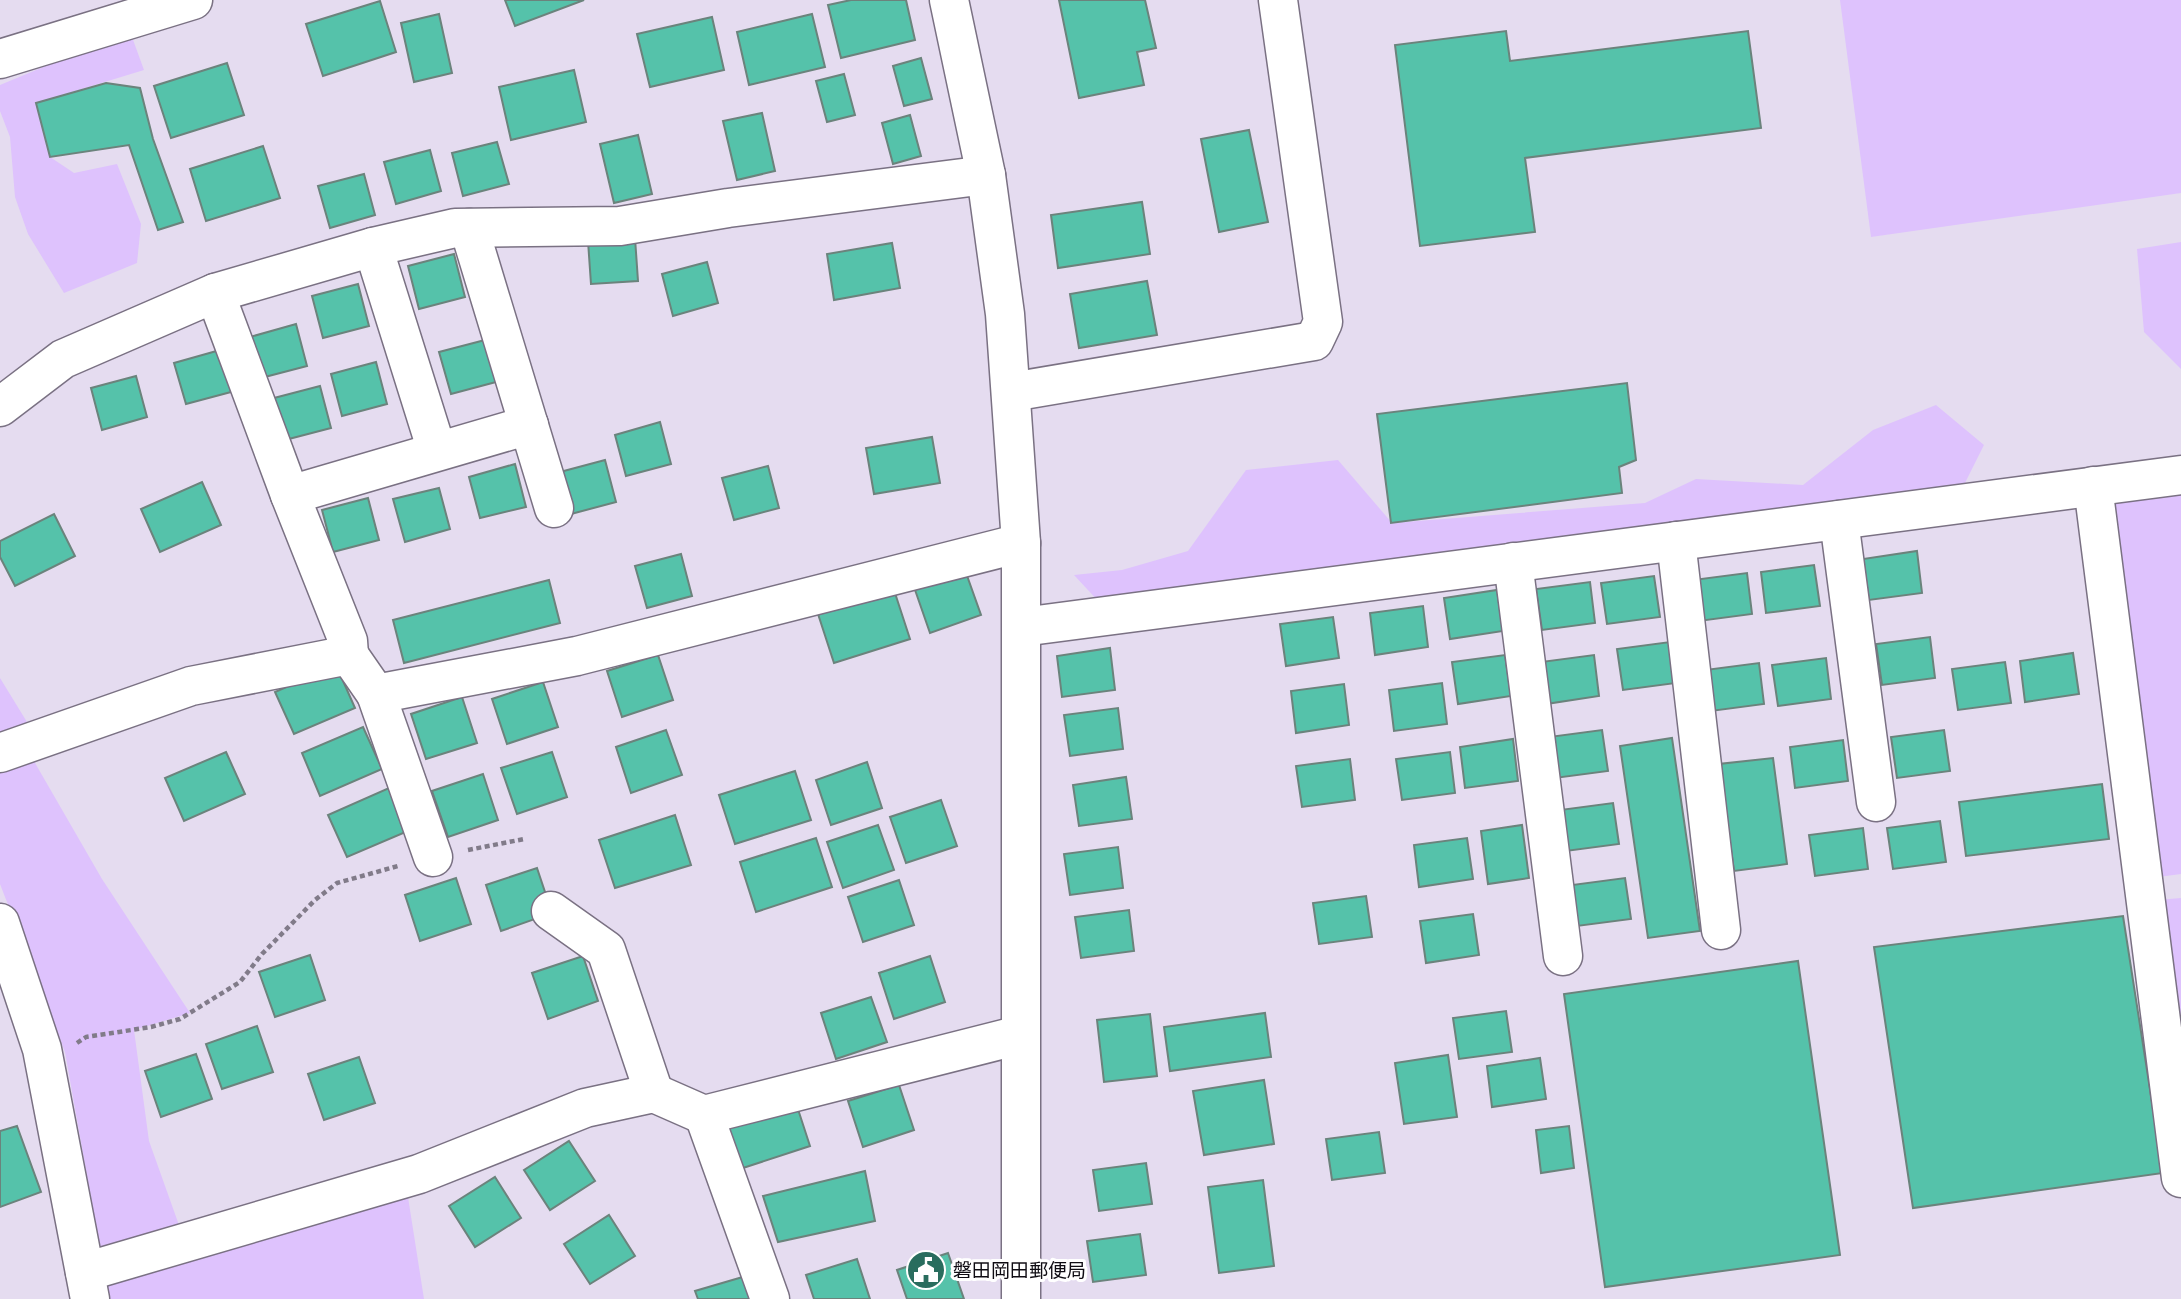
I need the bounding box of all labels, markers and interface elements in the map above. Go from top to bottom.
public building icon: 磐田岡田郵便局 [905,1249,947,1291]
place label: 磐田岡田郵便局 [953,1259,1086,1282]

